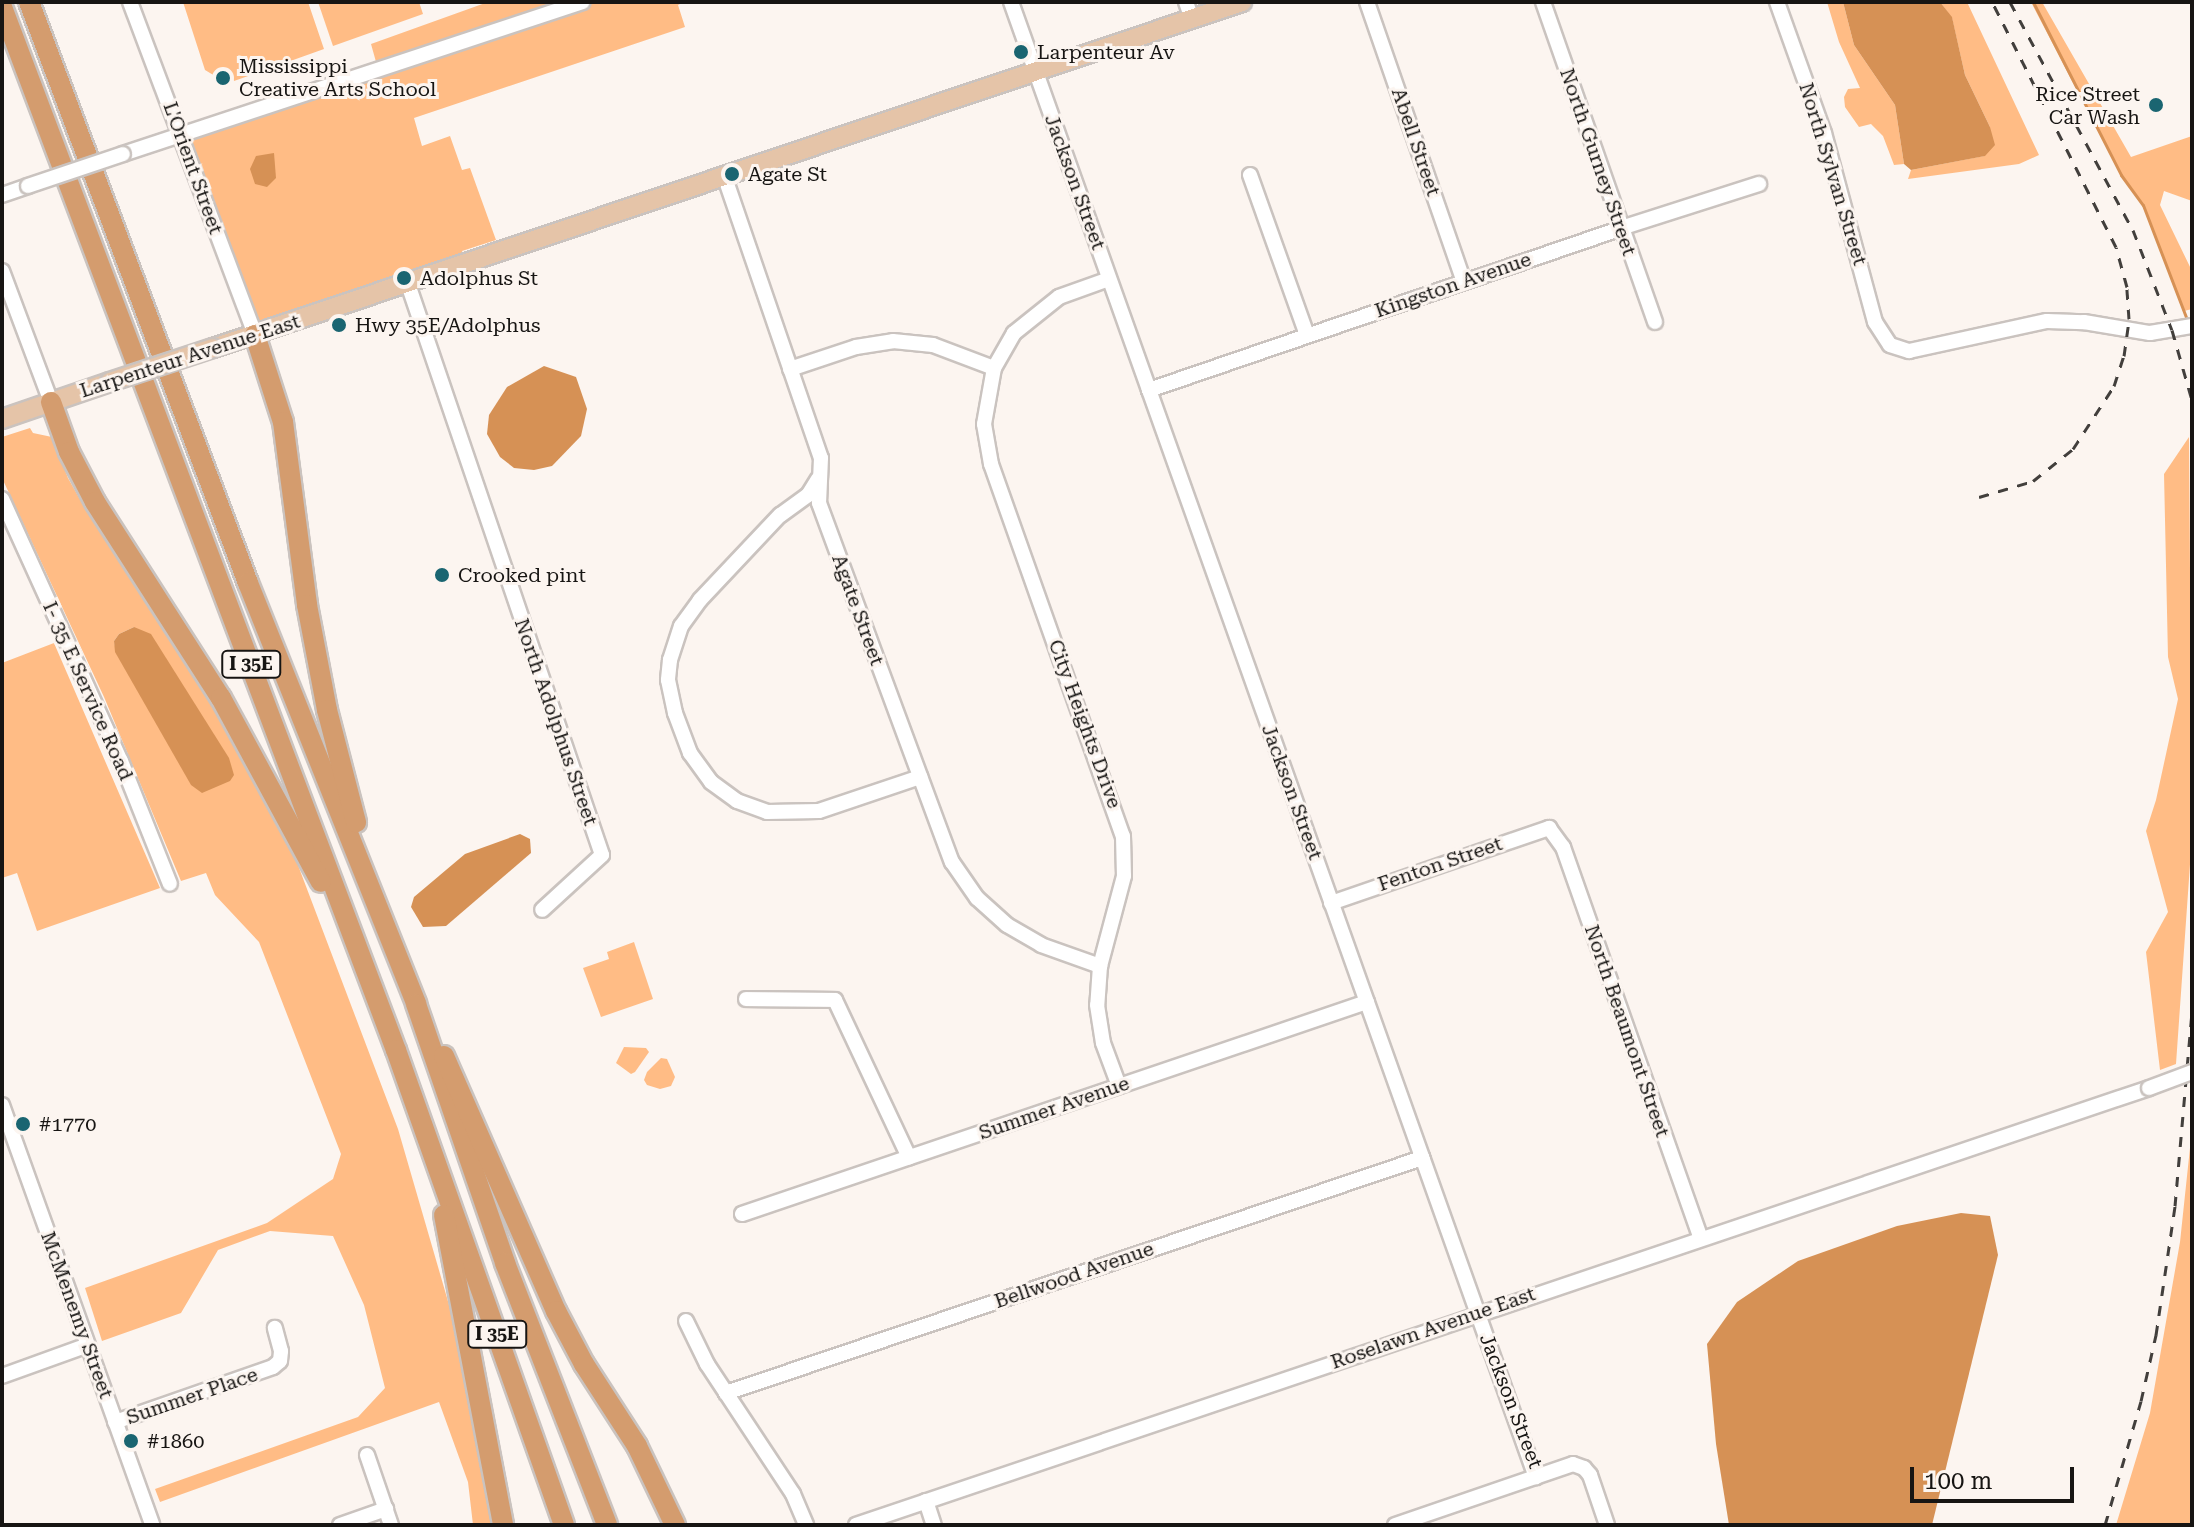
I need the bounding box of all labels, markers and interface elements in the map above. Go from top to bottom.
place label: Larpenteur Av [1037,40,1175,64]
marker: Larpenteur Av [1012,43,1030,61]
place label: Mississippi Creative Arts School [239,54,436,101]
street label: North Gurney Street [1555,65,1641,259]
marker: Mississippi Creative Arts School [214,69,232,87]
street label: North Sylvan Street [1794,80,1872,268]
place label: Rice Street Car Wash [2035,82,2140,129]
street label: Abell Street [1386,85,1446,199]
marker: Rice Street Car Wash [2147,96,2165,114]
street label: L'Orient Street [158,99,228,237]
street label: Jackson Street [1039,111,1111,253]
place label: Agate St [748,162,827,186]
marker: Agate St [723,165,741,183]
street label: Kingston Avenue [1372,247,1534,323]
place label: Adolphus St [420,266,538,290]
marker: Adolphus St [395,269,413,287]
street label: Larpenteur Avenue East [77,309,303,403]
place label: Hwy 35E/Adolphus [355,313,541,337]
marker: Hwy 35E/Adolphus [330,316,348,334]
street label: Agate Street [827,551,889,669]
place label: Crooked pint [458,563,586,587]
marker: Crooked pint [433,566,451,584]
street label: I- 35 E Service Road [38,598,138,784]
street label: North Adolphus Street [509,615,603,829]
street label: City Heights Drive [1043,636,1127,812]
road number: I 35E [221,650,281,678]
street label: Jackson Street [1256,721,1328,863]
street label: Fenton Street [1375,832,1505,896]
street label: North Beaumont Street [1579,922,1675,1140]
street label: Summer Avenue [976,1071,1132,1145]
place label: #1770 [39,1112,96,1136]
marker: #1770 [14,1115,32,1133]
street label: McMenemy Street [36,1228,118,1402]
street label: Bellwood Avenue [991,1236,1157,1314]
street label: Roselawn Avenue East [1328,1282,1538,1374]
road number: I 35E [467,1320,527,1348]
street label: Jackson Street [1474,1330,1548,1472]
street label: Summer Place [123,1362,261,1430]
place label: #1860 [147,1429,204,1453]
marker: #1860 [122,1432,140,1450]
scale bar [1914,1451,2078,1501]
text: 100 m [1924,1467,1992,1495]

